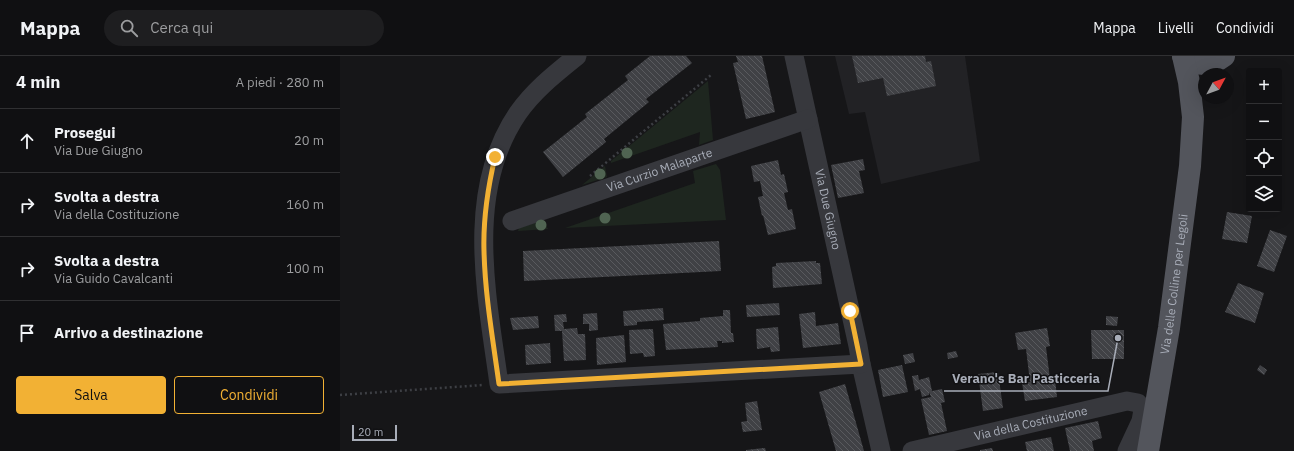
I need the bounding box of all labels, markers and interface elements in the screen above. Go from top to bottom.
search box [104,10,384,46]
text: Mappa [20,16,80,40]
icon: search [118,17,140,39]
text: Cerca qui [150,18,213,37]
text: Mappa [1093,19,1136,37]
text: Livelli [1158,19,1194,37]
text: Condividi [1216,19,1274,37]
north arrow [1198,68,1234,104]
map controls [1246,68,1282,212]
button: + [1246,68,1282,104]
text: 4 min [16,71,60,93]
text: A piedi · 280 m [236,74,324,91]
button: − [1246,104,1282,140]
text: Prosegui [54,123,116,142]
icon: ahead [16,130,38,152]
text: 20 m [294,132,324,149]
button: locate [1246,140,1282,176]
text: Via Due Giugno [54,142,143,159]
street label: Via Curzio Malaparte [604,144,715,195]
route end [486,148,504,166]
street label: Via Due Giugno [812,168,845,251]
button: layers [1246,176,1282,212]
text: Svolta a destra [54,187,159,206]
icon: right [16,194,38,216]
text: 160 m [286,196,324,213]
text: Via della Costituzione [54,206,179,223]
street label: Via delle Colline per Legoli [1157,213,1191,355]
text: Svolta a destra [54,251,159,270]
icon: right [16,258,38,280]
text: 100 m [286,260,324,277]
text: Via Guido Cavalcanti [54,270,173,287]
route start [841,302,859,320]
icon: arrive [16,322,38,344]
text: Arrivo a destinazione [54,323,203,342]
callout: Verano's Bar Pasticceria [944,366,1108,391]
text: Verano's Bar Pasticceria [952,370,1100,387]
button: Salva [16,376,166,414]
button: Condividi [174,376,324,414]
street label: Via della Costituzione [973,402,1089,443]
scale bar [352,423,397,442]
text: 20 m [358,425,383,439]

